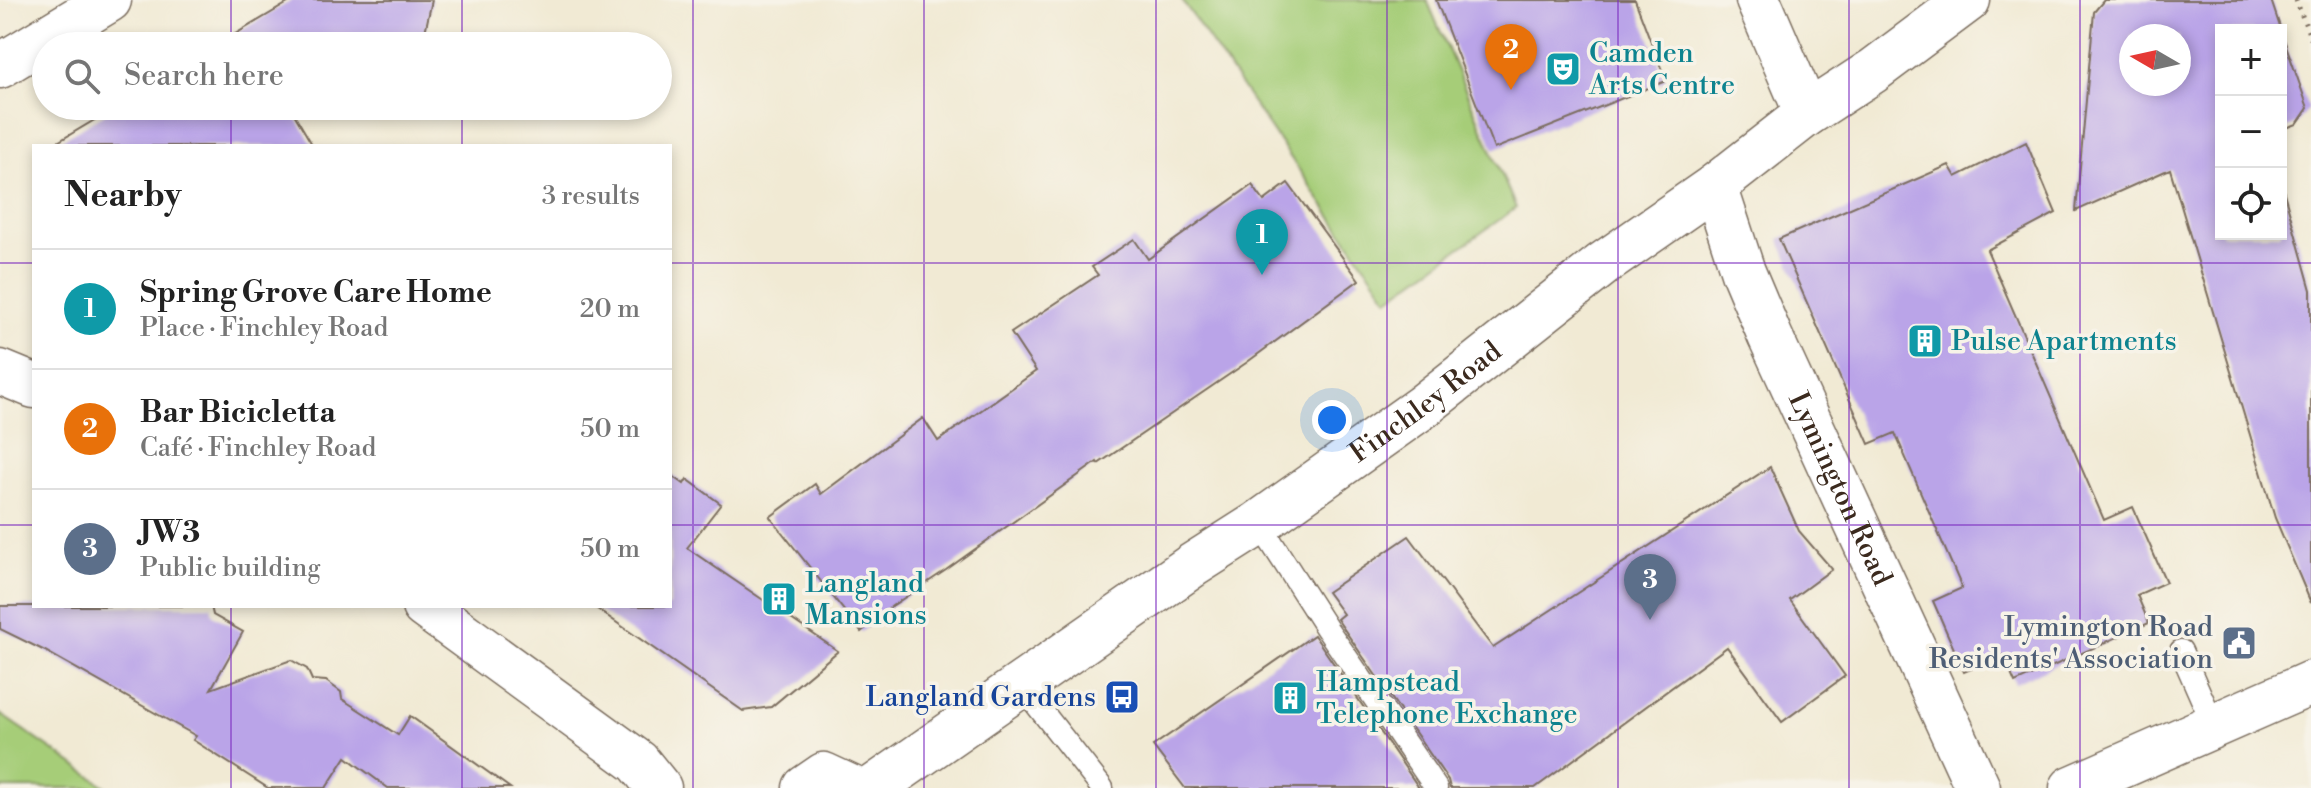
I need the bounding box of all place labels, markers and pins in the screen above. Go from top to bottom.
pin: 2 [1485,24,1537,90]
place label: Camden Arts Centre [1588,36,1735,103]
theatre icon: Camden Arts Centre [1544,50,1582,88]
pin: 1 [1236,209,1288,275]
building icon: Pulse Apartments [1906,322,1944,360]
place label: Pulse Apartments [1951,324,2177,359]
pin: 3 [1624,554,1676,620]
place label: Langland Mansions [805,566,927,633]
building icon: Langland Mansions [760,580,798,618]
place label: Lymington Road Residents' Association [1929,610,2213,677]
public building icon: Lymington Road Residents' Association [2220,624,2258,662]
place label: Hampstead Telephone Exchange [1316,665,1578,732]
bus stop icon: Langland Gardens [1103,678,1141,716]
building icon: Hampstead Telephone Exchange [1271,679,1309,717]
place label: Langland Gardens [866,680,1096,715]

